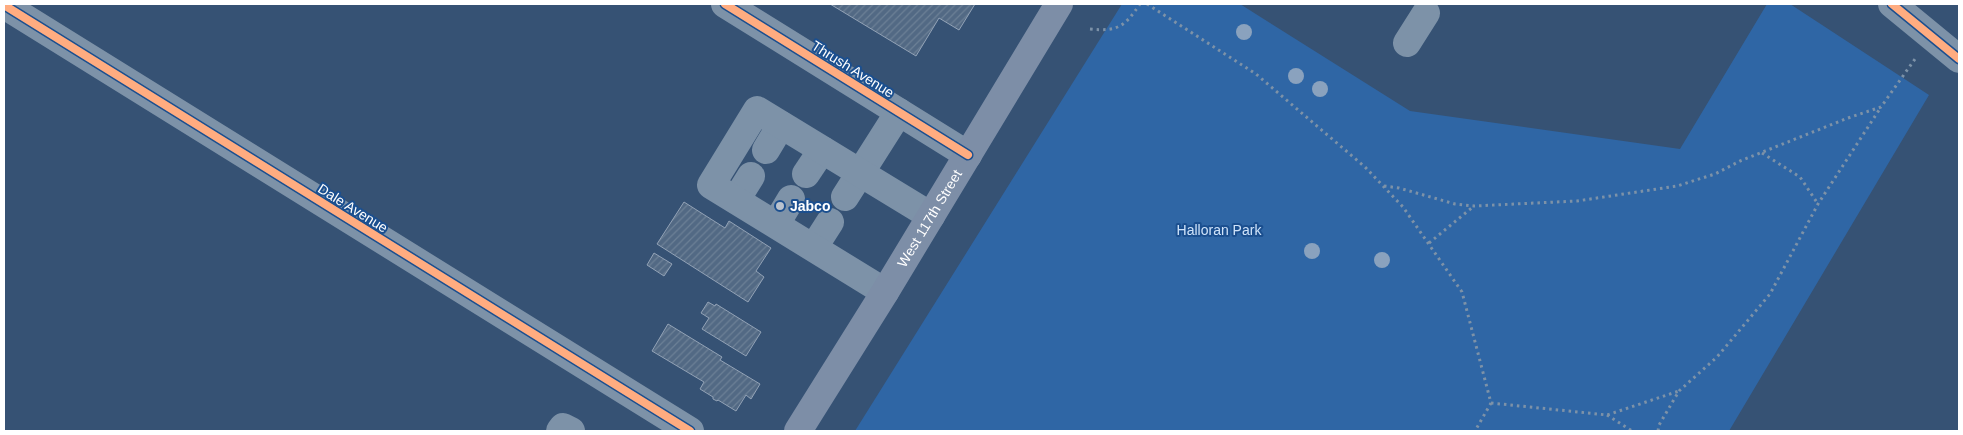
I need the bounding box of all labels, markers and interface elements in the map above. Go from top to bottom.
street label: Thrush Avenue [809,37,897,101]
street label: West 117th Street [894,167,965,270]
street label: Dale Avenue [315,180,391,236]
place label: Jabco [790,198,830,214]
marker: Jabco [774,200,786,212]
park label: Halloran Park [1177,222,1262,238]

